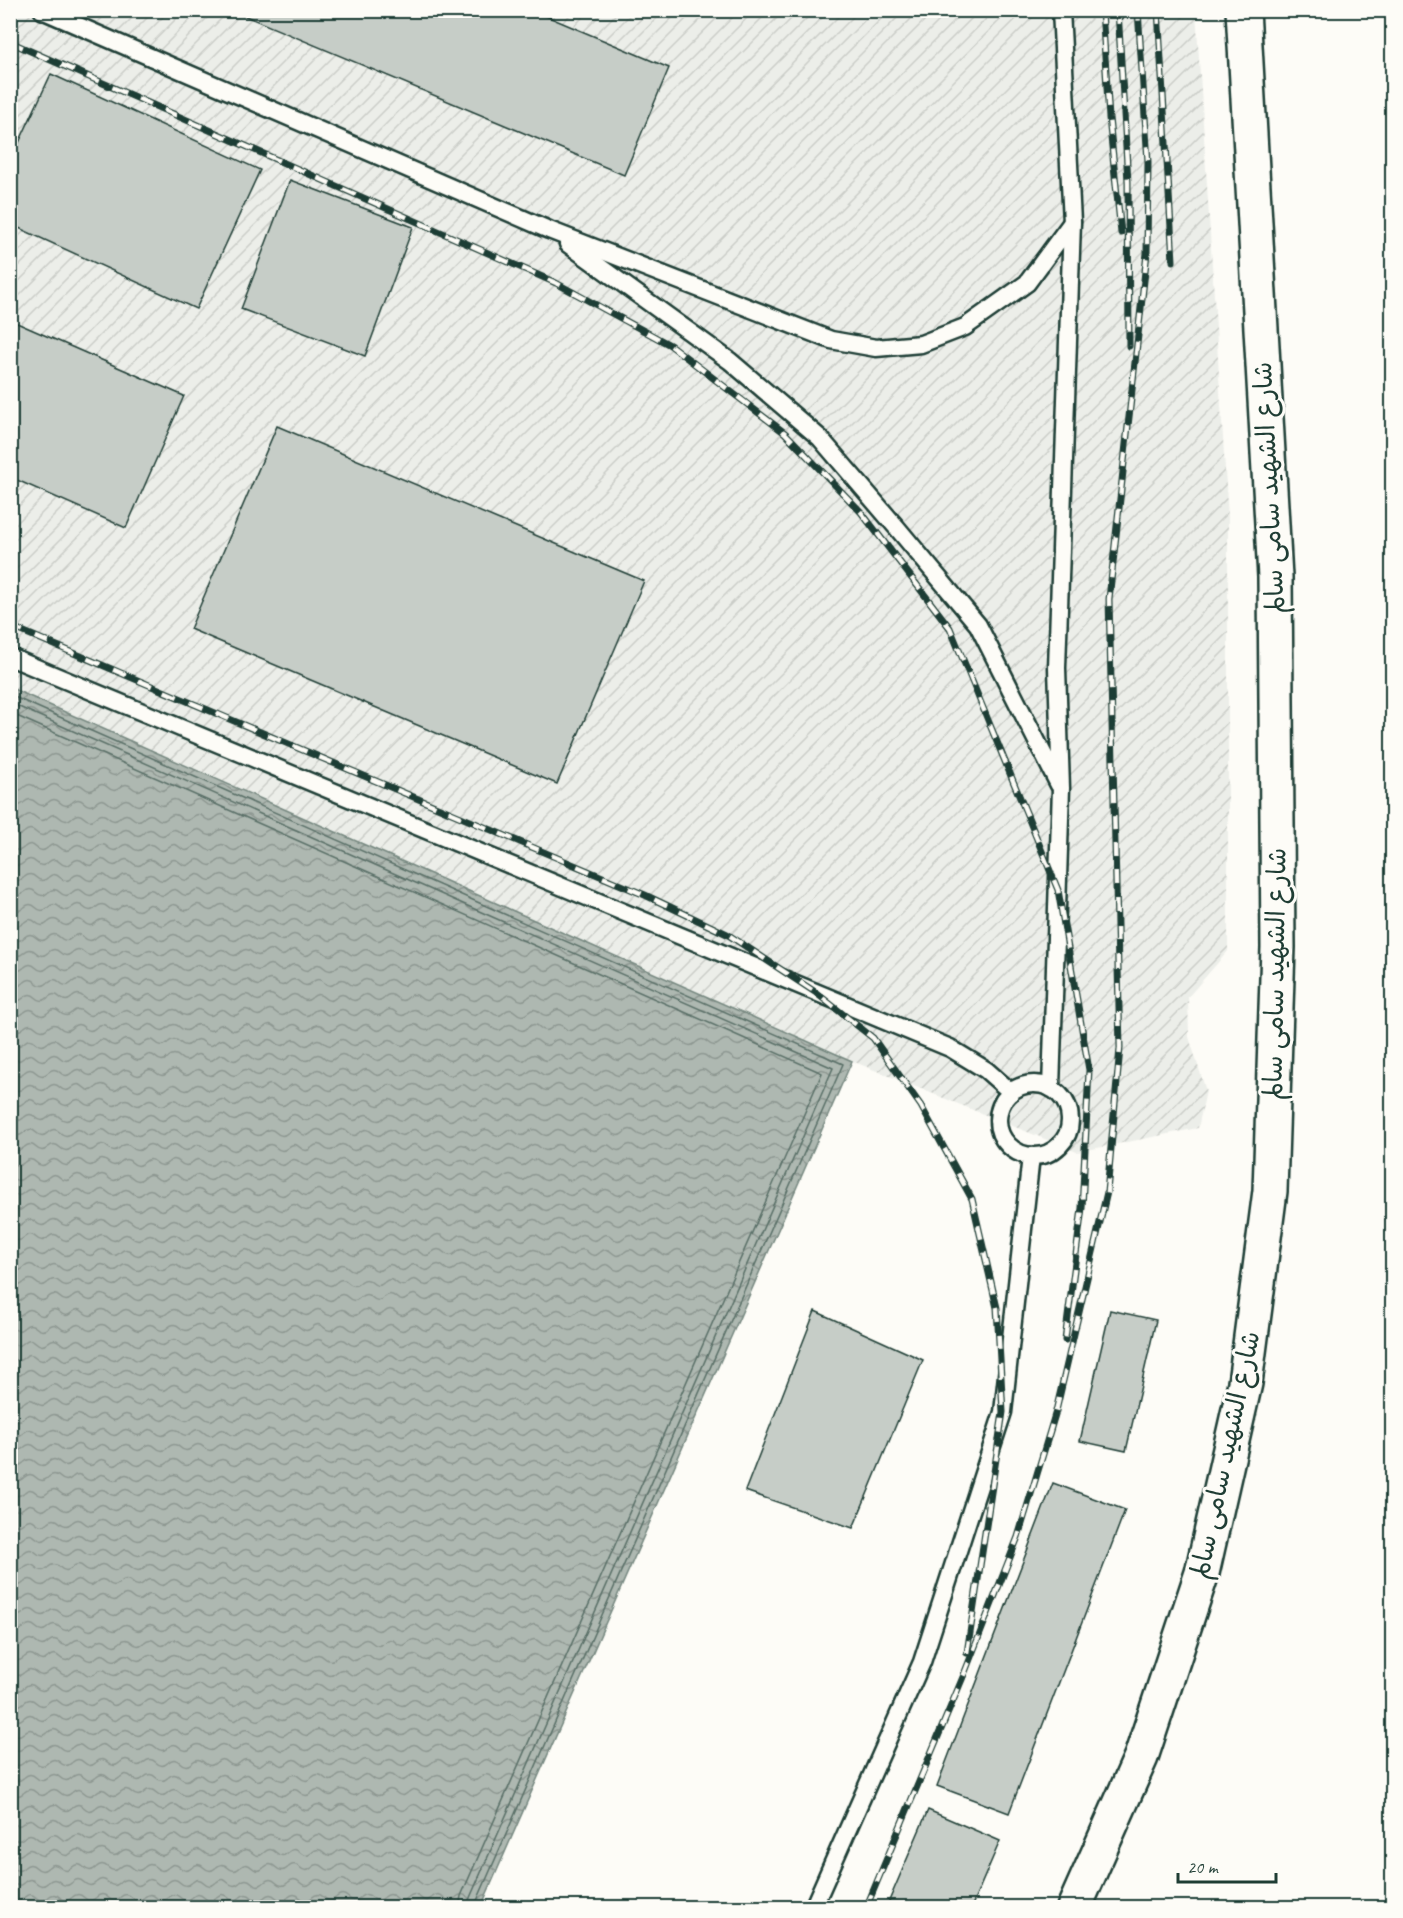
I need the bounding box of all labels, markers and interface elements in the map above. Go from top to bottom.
street label: شارع الشهيد سامى سالم [1246,361,1295,615]
street label: شارع الشهيد سامى سالم [1256,847,1297,1101]
street label: شارع الشهيد سامى سالم [1183,1328,1270,1583]
scale bar [1178,1846,1276,1884]
text: 20 m [1187,1856,1220,1878]

